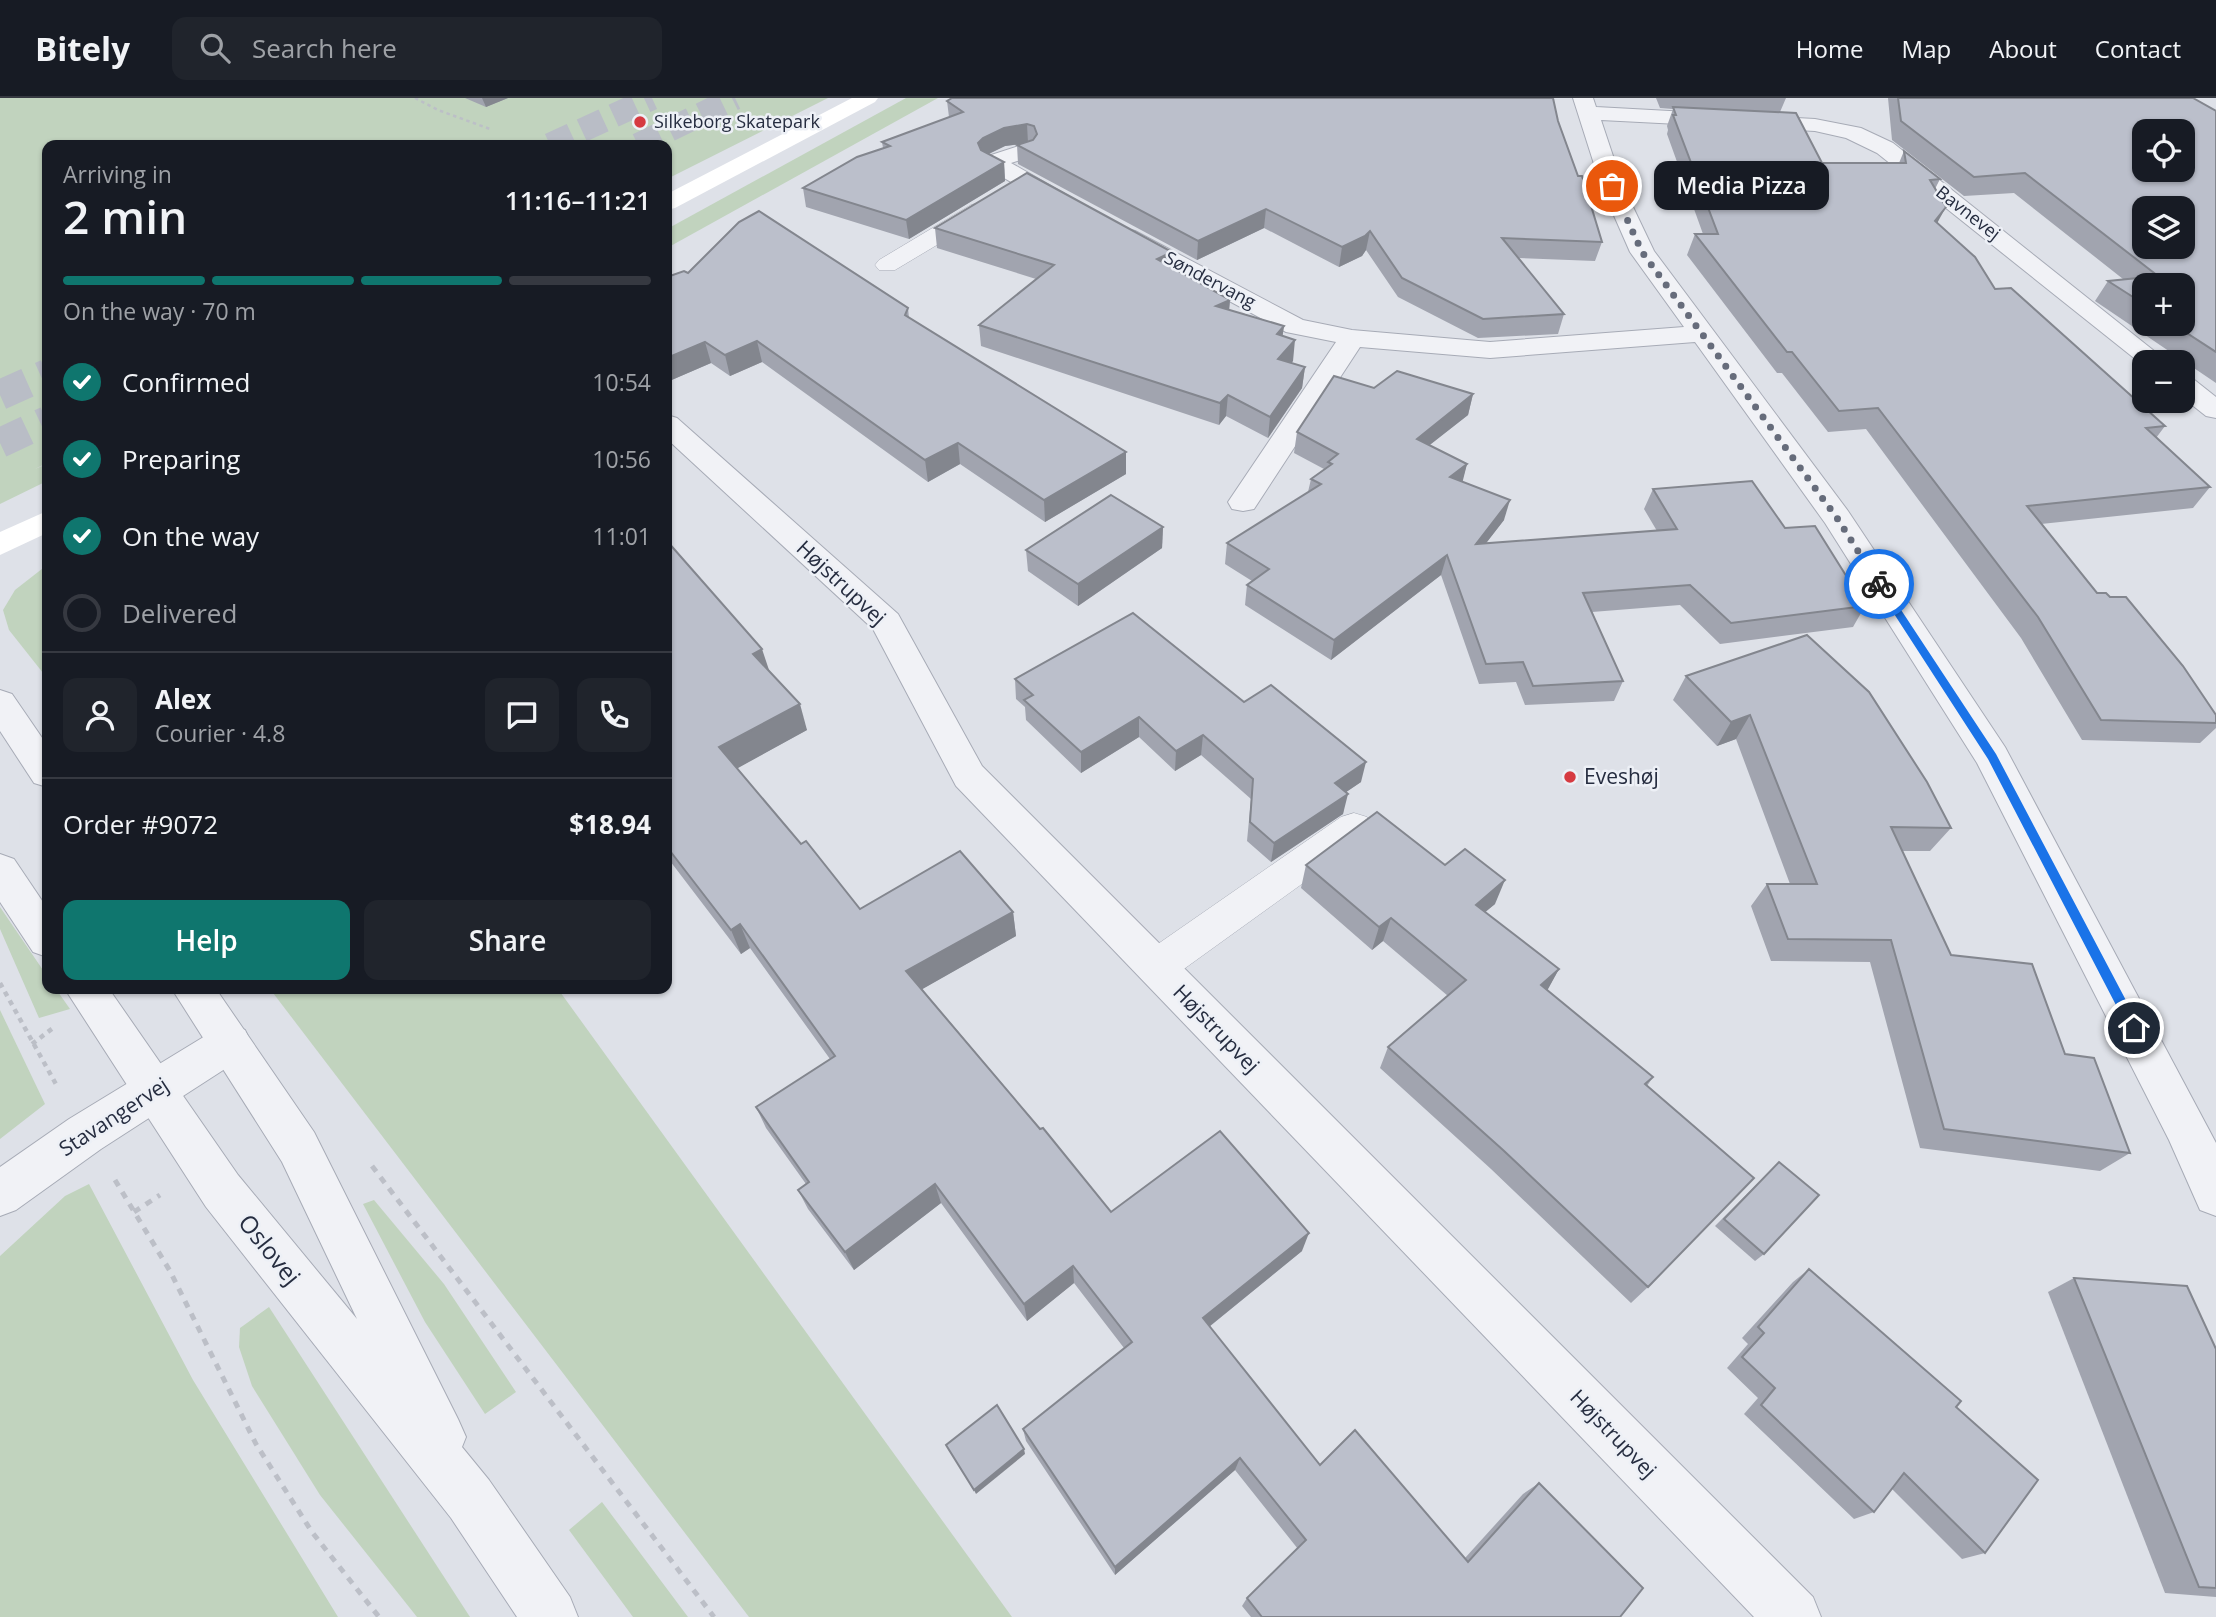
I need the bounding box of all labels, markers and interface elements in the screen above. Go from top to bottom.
search box [172,17,662,80]
text: Bitely [35,26,130,71]
icon: search [196,29,234,67]
text: Search here [252,30,397,66]
text: Home [1796,32,1864,65]
text: Map [1902,32,1951,65]
text: About [1989,32,2057,65]
text: Contact [2095,32,2181,65]
place label: Silkeborg Skatepark [654,109,820,133]
marker: Silkeborg Skatepark [632,114,648,130]
map controls [2132,119,2195,413]
button: locate [2132,119,2195,182]
pin [1582,156,1642,216]
text: Arriving in [63,158,172,190]
callout: Media Pizza [1654,162,1829,210]
icon: bag [1593,167,1631,205]
text: Media Pizza [1676,169,1807,201]
street label: Bavnevej [1932,180,2006,245]
text: 11:16–11:21 [505,182,651,218]
text: 2 min [63,185,187,247]
button: layers [2132,196,2195,259]
street label: Søndervang [1161,245,1260,313]
button: + [2132,273,2195,336]
text: On the way · 70 m [63,295,256,327]
button: − [2132,350,2195,413]
icon: check [63,363,101,401]
text: Confirmed [122,364,250,400]
text: 10:54 [592,366,651,398]
icon: check [63,440,101,478]
text: Preparing [122,441,240,477]
text: 10:56 [592,443,651,475]
icon: check [63,517,101,555]
text: On the way [122,518,259,554]
text: 11:01 [592,520,651,552]
street label: Højstrupvej [791,534,892,631]
courier [1844,549,1914,619]
icon: bike [1860,565,1898,603]
text: Delivered [122,595,237,631]
button: person [63,678,137,752]
button: chat [485,678,559,752]
button: phone [577,678,651,752]
text: Alex [155,681,211,717]
text: Courier · 4.8 [155,717,285,749]
place label: Eveshøj [1584,762,1659,790]
marker: Eveshøj [1562,769,1578,785]
text: Order #9072 [63,806,218,842]
text: $18.94 [569,806,651,842]
button: Help [63,900,350,980]
button: Share [364,900,651,980]
street label: Højstrupvej [1167,978,1266,1079]
pin [2104,998,2164,1058]
icon: home [2115,1009,2153,1047]
street label: Stavangervej [53,1070,174,1162]
street label: Oslovej [232,1207,309,1291]
street label: Højstrupvej [1564,1383,1663,1484]

